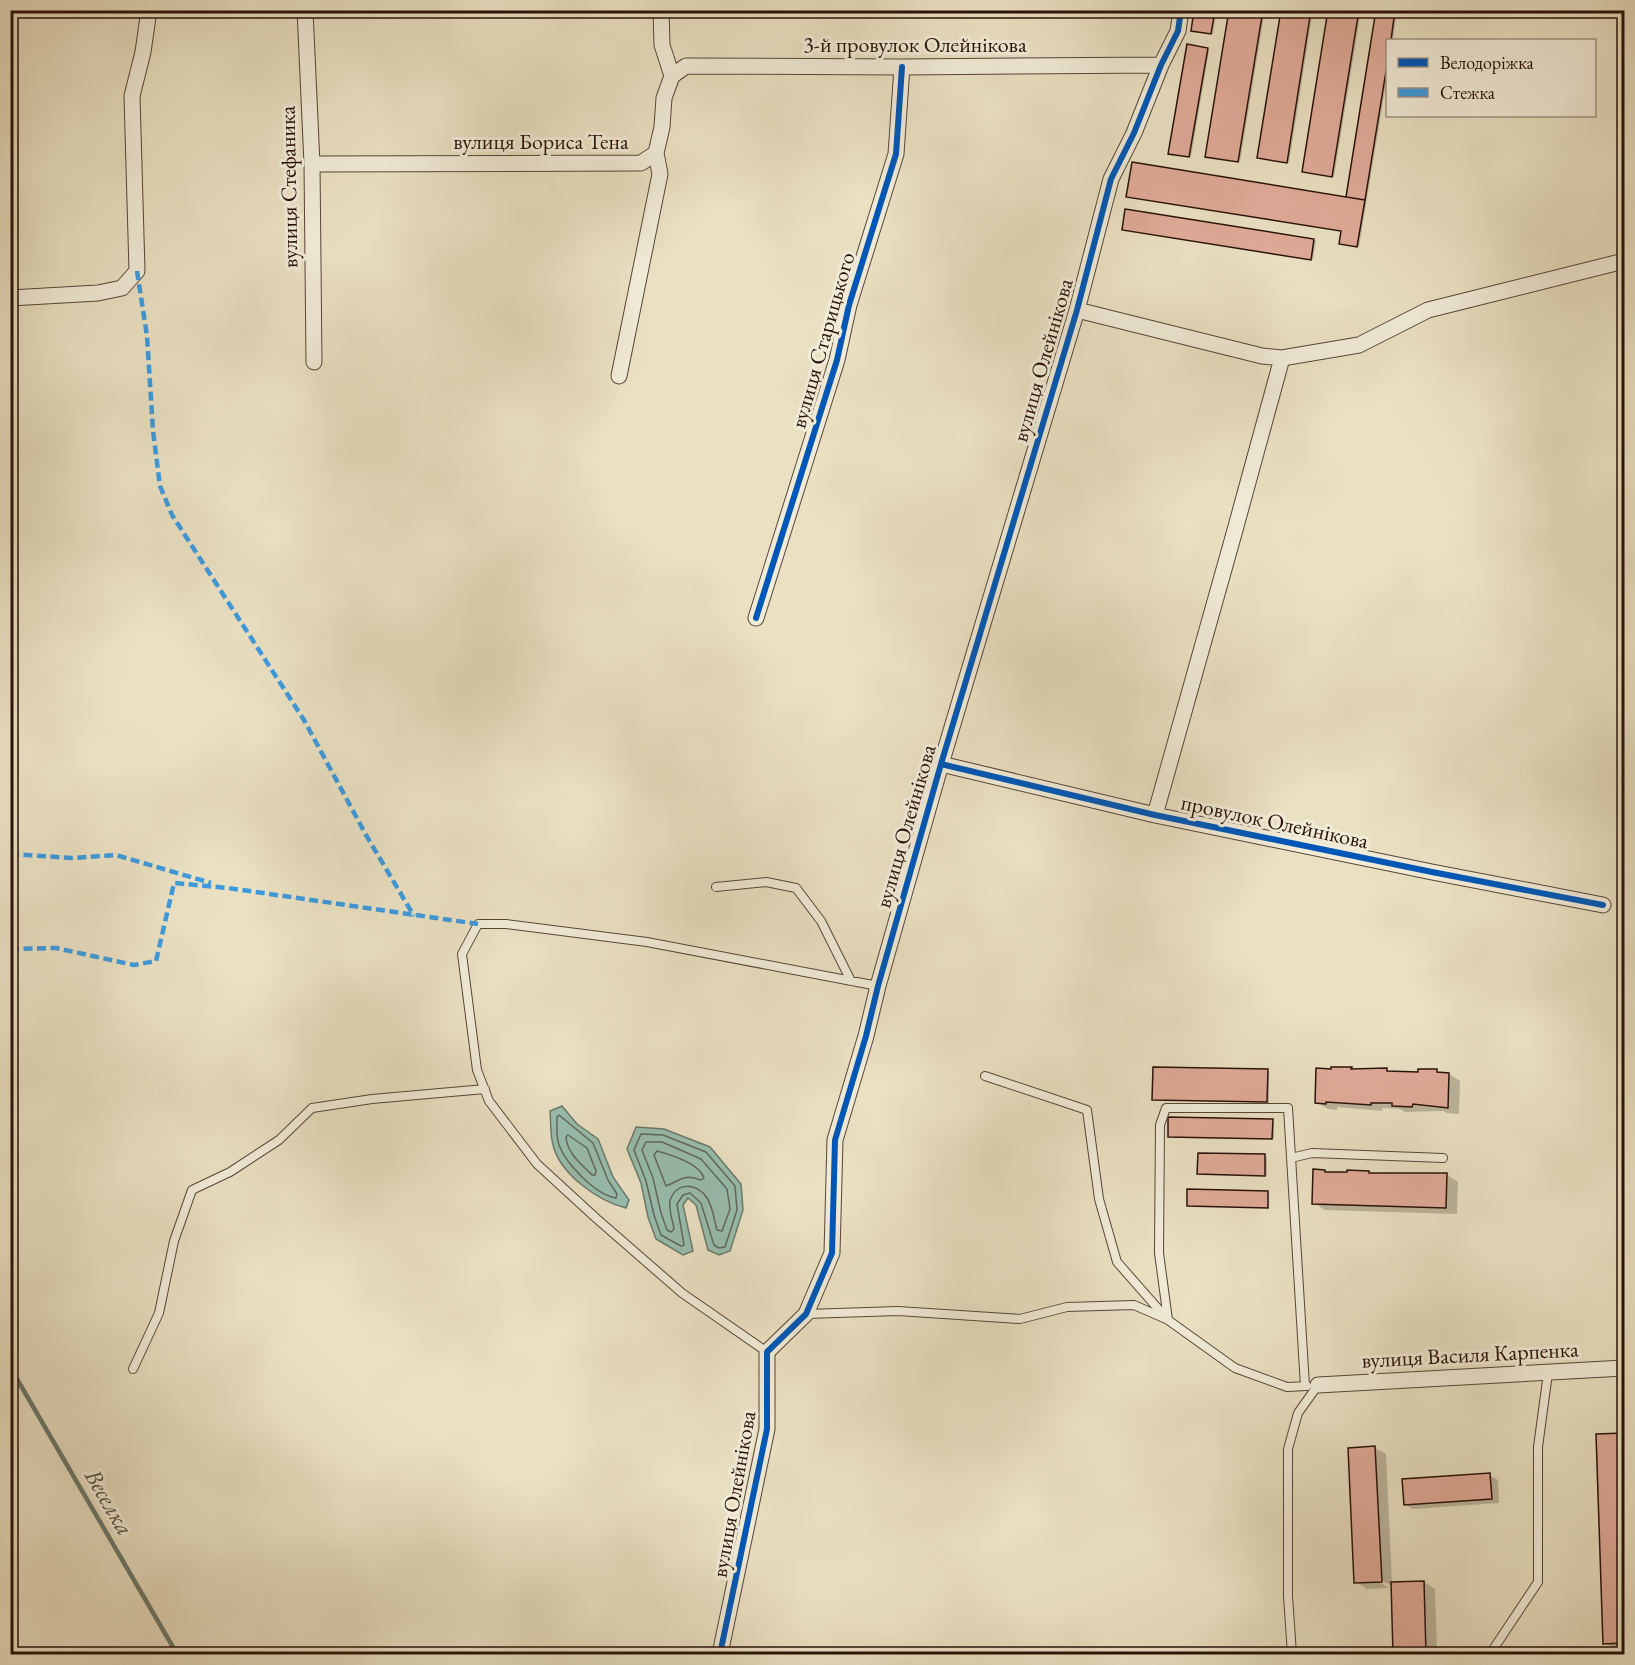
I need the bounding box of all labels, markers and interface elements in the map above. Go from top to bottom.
street label: 3-й провулок Олейнікова [803,30,1027,59]
legend [1386,39,1596,117]
text: Велодоріжка [1440,51,1535,74]
text: Стежка [1440,81,1496,104]
street label: вулиця Стефаника [273,105,304,268]
street label: вулиця Бориса Тена [453,127,629,156]
street label: вулиця Старицького [783,249,862,432]
street label: вулиця Олейнікова [1005,275,1080,445]
street label: вулиця Олейнікова [868,741,943,911]
street label: провулок Олейнікова [1179,787,1371,856]
street label: вулиця Василя Карпенка [1361,1334,1580,1375]
street label: вулиця Олейнікова [705,1408,762,1580]
water label: Веселка [78,1462,141,1541]

